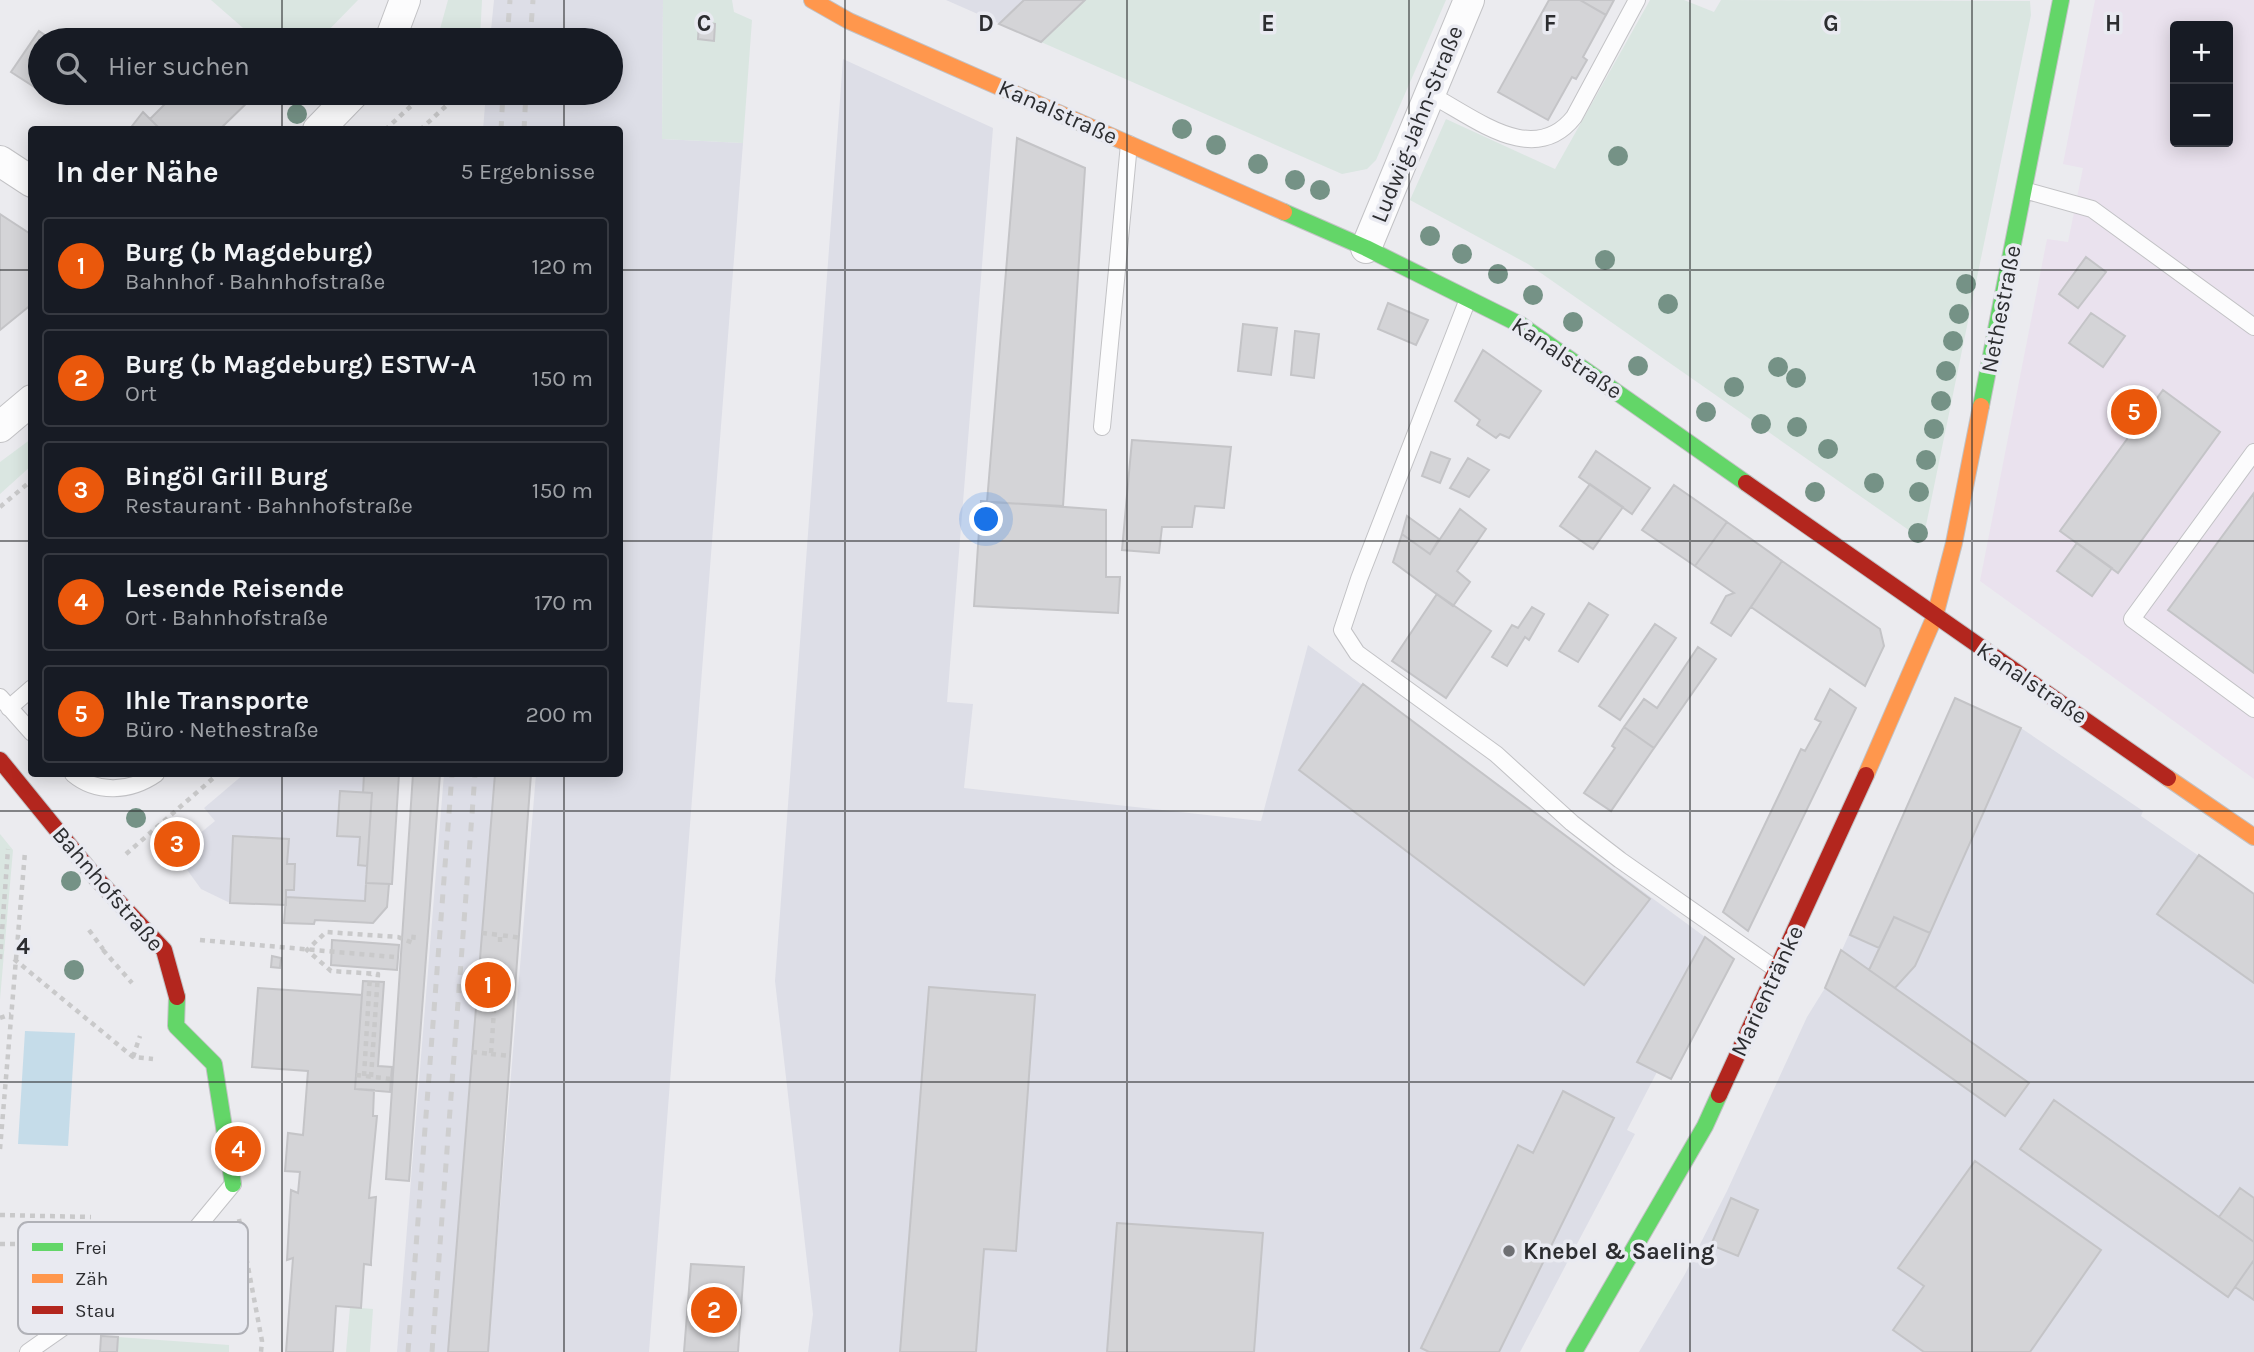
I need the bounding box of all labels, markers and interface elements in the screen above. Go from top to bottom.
text: C [697,10,711,37]
text: D [978,10,994,37]
text: E [1261,10,1275,37]
text: F [1544,10,1556,37]
text: G [1823,10,1839,37]
text: H [2105,10,2121,37]
map controls [2170,21,2233,147]
button: + [2170,21,2233,84]
street label: Ludwig-Jahn-Straße [1365,22,1469,226]
search box [28,28,623,105]
icon: search [52,48,90,86]
text: Hier suchen [108,51,250,82]
street label: Kanalstraße [994,74,1122,150]
button: − [2170,84,2233,147]
text: In der Nähe [56,154,219,190]
text: 5 Ergebnisse [461,158,595,185]
text: Burg (b Magdeburg) [125,237,373,268]
street label: Nethestraße [1975,243,2027,375]
text: 1 [77,253,85,280]
text: 120 m [531,253,593,280]
text: Bahnhof · Bahnhofstraße [125,268,385,295]
street label: Kanalstraße [1507,311,1627,405]
text: Burg (b Magdeburg) ESTW-A [125,349,476,380]
text: 2 [74,365,88,392]
text: 150 m [532,365,593,392]
text: Ort [125,380,157,407]
pin: 5 [2111,386,2157,438]
text: Bingöl Grill Burg [125,461,328,492]
text: 3 [74,477,88,504]
text: 150 m [532,477,593,504]
text: Restaurant · Bahnhofstraße [125,492,413,519]
your location [969,502,1003,536]
text: Lesende Reisende [125,573,344,604]
text: 4 [74,589,88,616]
text: 170 m [534,589,593,616]
text: Ort · Bahnhofstraße [125,604,328,631]
street label: Kanalstraße [1972,636,2092,730]
text: Ihle Transporte [125,685,309,716]
text: 5 [74,701,88,728]
text: 200 m [525,701,593,728]
text: Büro · Nethestraße [125,716,319,743]
pin: 3 [154,818,200,870]
street label: Bahnhofstraße [47,821,169,957]
street label: Marientränke [1725,921,1809,1061]
text: 4 [16,933,30,960]
pin: 1 [465,959,511,1011]
pin: 4 [215,1123,261,1175]
legend [18,1222,248,1334]
text: Frei [75,1237,107,1259]
place label: Knebel & Saeling [1523,1238,1714,1265]
marker: Knebel & Saeling [1501,1243,1517,1259]
text: Zäh [75,1268,108,1290]
pin: 2 [691,1284,737,1336]
text: Stau [75,1300,116,1322]

